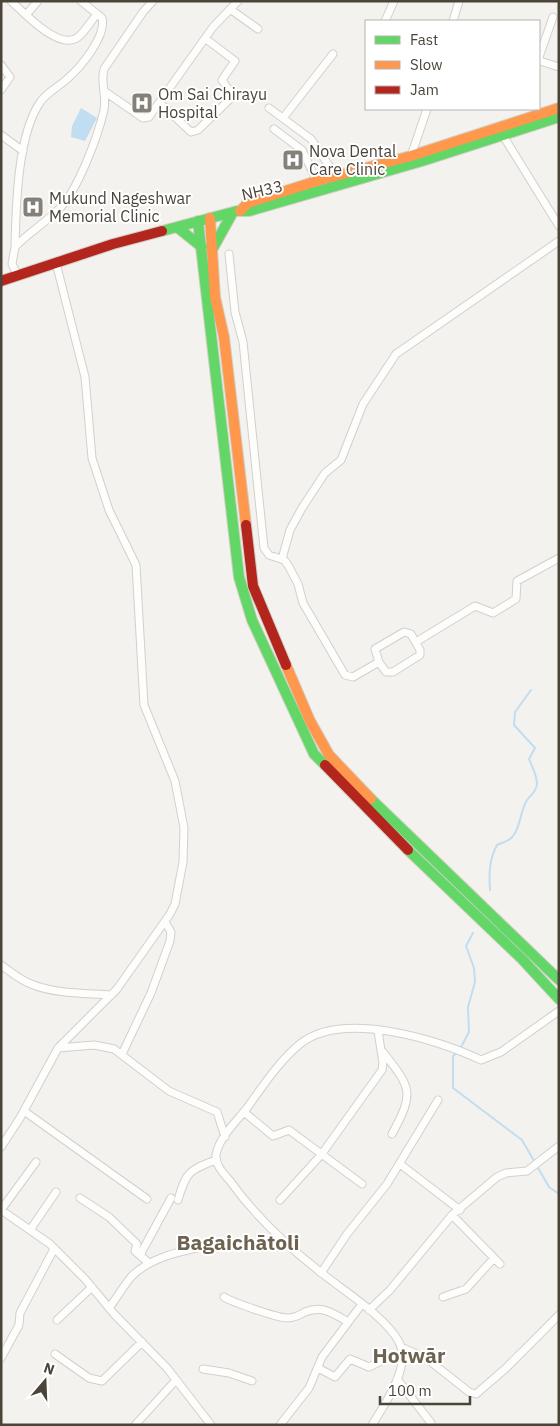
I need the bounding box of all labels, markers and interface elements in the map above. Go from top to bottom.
legend [365,20,540,110]
text: Fast [410,30,438,49]
text: Slow [410,55,443,74]
text: Jam [410,80,439,99]
place label: Om Sai Chirayu Hospital [158,84,267,122]
hospital icon: Om Sai Chirayu Hospital [130,91,154,115]
place label: Nova Dental Care Clinic [309,141,396,179]
hospital icon: Nova Dental Care Clinic [281,148,305,172]
street label: NH33 [239,176,285,204]
place label: Mukund Nageshwar Memorial Clinic [49,188,191,226]
hospital icon: Mukund Nageshwar Memorial Clinic [21,195,45,219]
district label: Bagaichātoli [177,1228,299,1256]
district label: Hotwār [373,1341,446,1369]
north arrow [20,1356,70,1406]
text: N [42,1359,57,1379]
scale bar [380,1374,470,1406]
text: 100 m [388,1381,432,1400]

